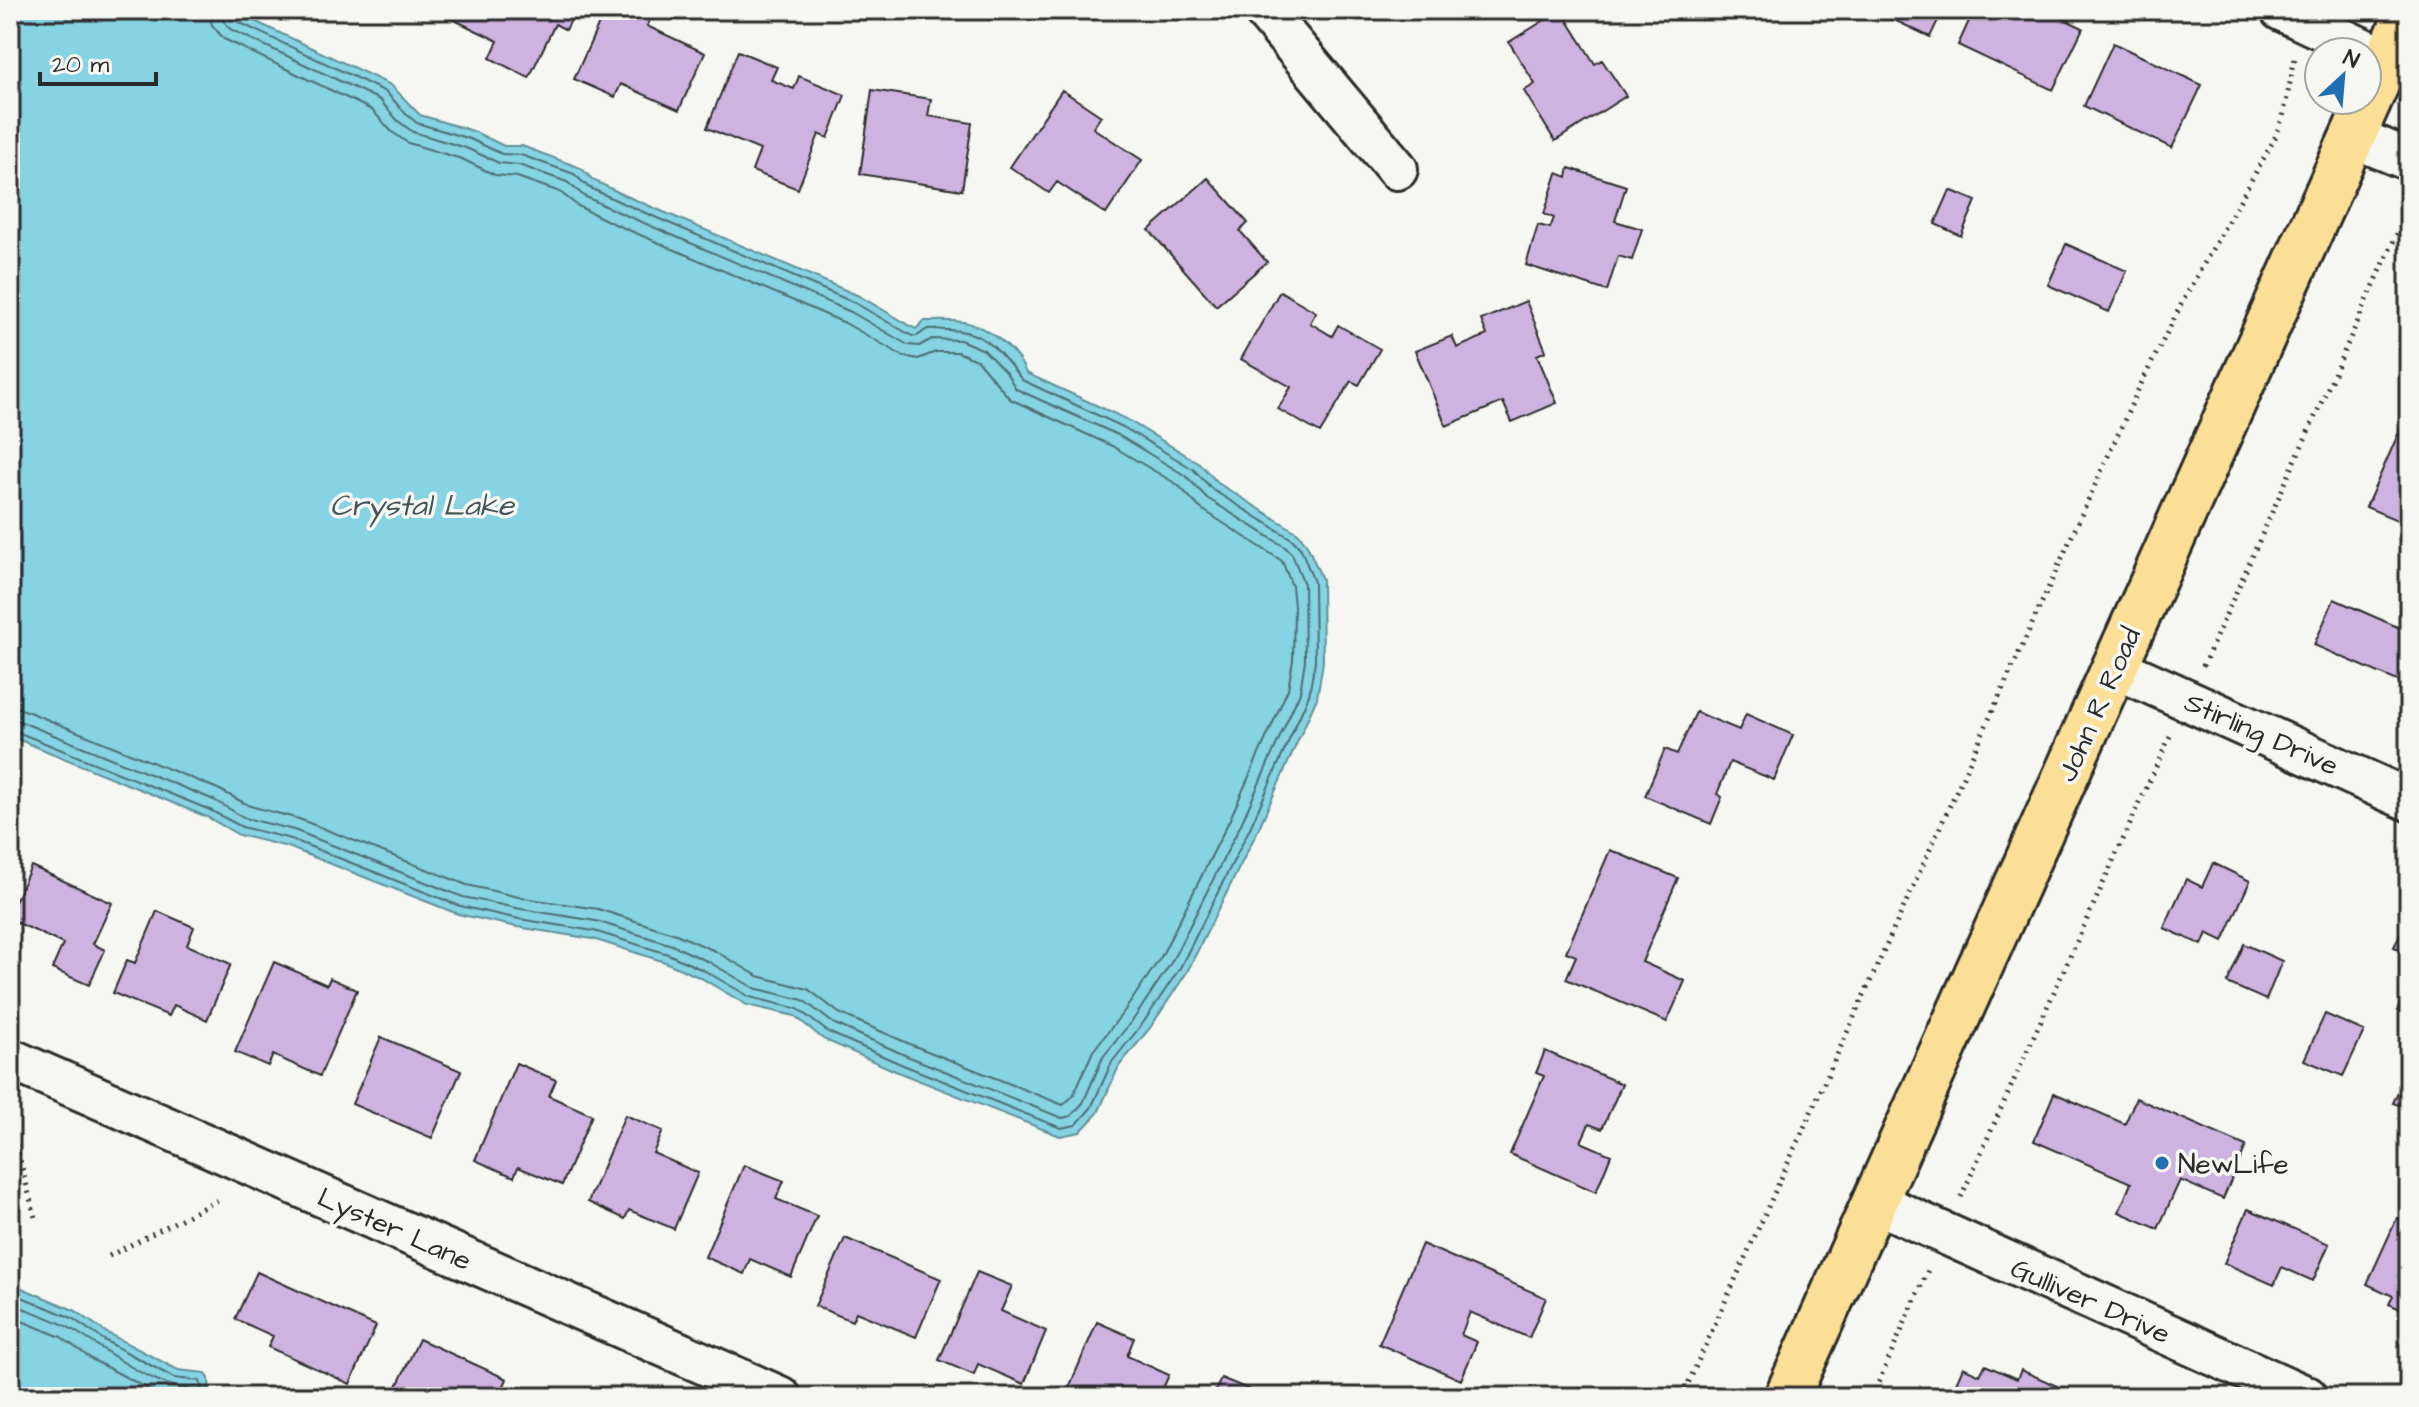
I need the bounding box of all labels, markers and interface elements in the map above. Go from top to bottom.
scale bar [40,36,156,86]
north arrow [2303,36,2383,116]
text: N [2338,42,2364,76]
text: 20 m [52,48,109,82]
water label: Crystal Lake [330,485,516,528]
street label: John R Road [2048,621,2151,788]
street label: Stirling Drive [2178,683,2345,787]
place label: NewLife [2178,1145,2289,1184]
marker: NewLife [2153,1154,2171,1172]
street label: Lyster Lane [310,1178,478,1283]
street label: Gulliver Drive [2005,1249,2176,1354]

